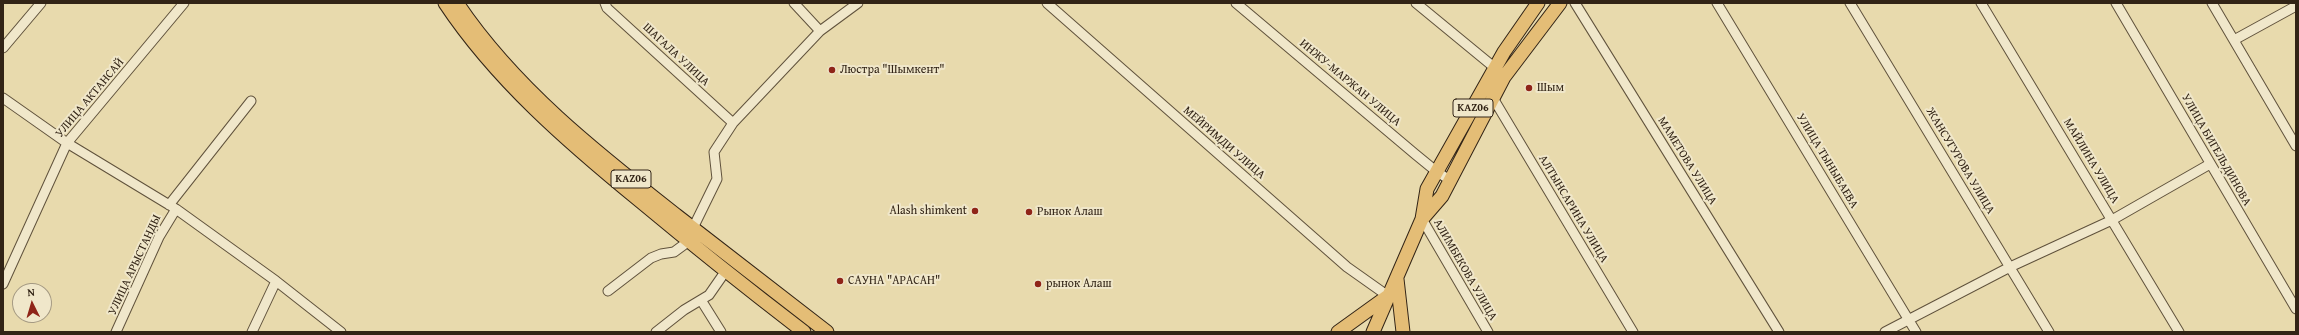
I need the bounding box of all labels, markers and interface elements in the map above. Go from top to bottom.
street label: ШАГАЛА УЛИЦА [640,20,712,90]
street label: ИНЖУ-МАРЖАН УЛИЦА [1296,36,1404,130]
street label: УЛИЦА АКТАНСАЙ [53,55,127,141]
place label: Люстра "Шымкент" [840,63,944,77]
marker: Люстра "Шымкент" [827,65,837,75]
place label: Шым [1537,81,1564,95]
marker: Шым [1524,83,1534,93]
street label: УЛИЦА БИГЕЛЬДИНОВА [2178,91,2254,209]
road number: KАZ06 [1453,99,1493,117]
street label: МЕЙРИМДИ УЛИЦА [1180,103,1268,183]
street label: ЖАНСУГУРОВА УЛИЦА [1923,105,1997,217]
street label: УЛИЦА ТЫНЫБАЕВА [1793,111,1861,211]
street label: МАМЕТОВА УЛИЦА [1654,114,1720,208]
street label: МАЙЛИНА УЛИЦА [2060,116,2122,206]
street label: АЛТЫНСАРИНА УЛИЦА [1535,153,1611,265]
road number: KАZ06 [611,170,651,188]
place label: Alash shimkent [889,204,967,218]
place label: Рынок Алаш [1037,205,1103,219]
marker: Alash shimkent [970,206,980,216]
marker: Рынок Алаш [1024,207,1034,217]
street label: УЛИЦА АРЫСТАНДЫ [105,213,165,317]
street label: АЛИМБЕКОВА УЛИЦА [1430,217,1500,323]
place label: САУНА "АРАСАН" [848,274,940,288]
marker: САУНА "АРАСАН" [835,276,845,286]
place label: рынок Алаш [1046,277,1112,291]
marker: рынок Алаш [1033,279,1043,289]
north arrow [12,283,52,323]
text: N [27,284,35,300]

